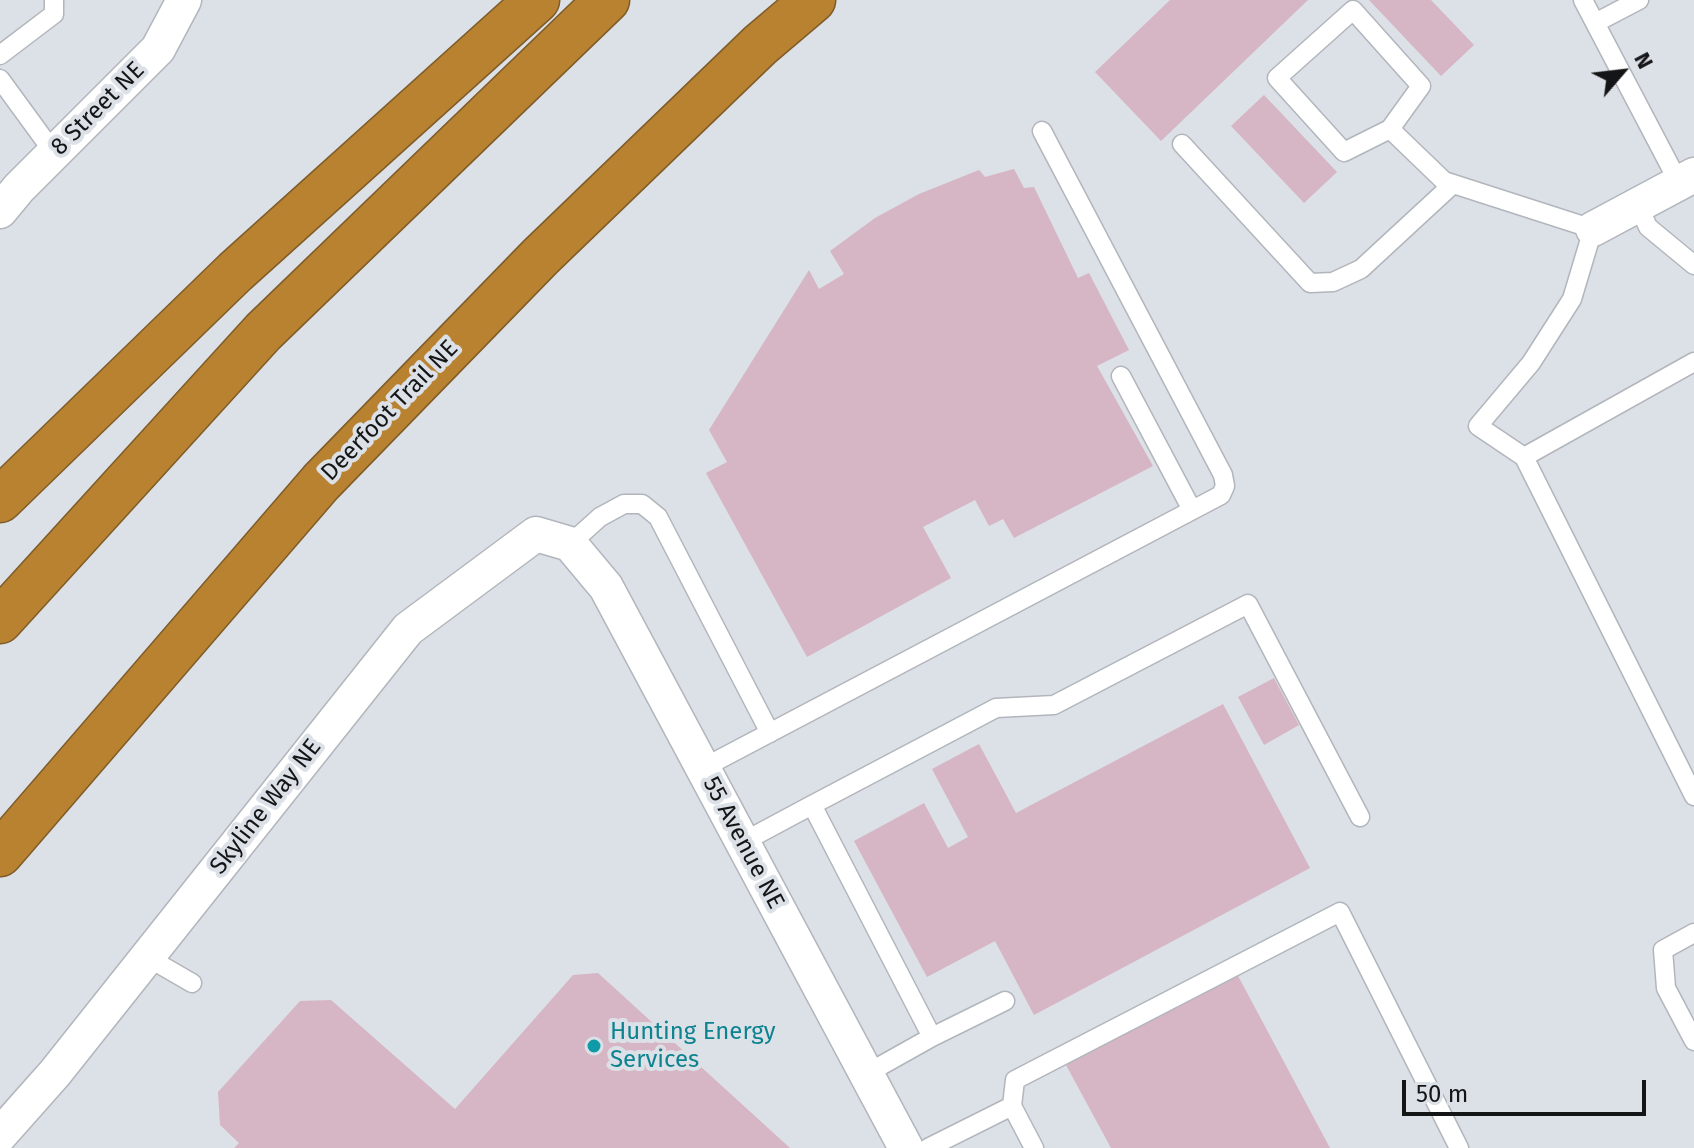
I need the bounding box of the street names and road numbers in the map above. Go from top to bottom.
street label: 8 Street NE [45,56,151,162]
street label: Deerfoot Trail NE [316,335,464,487]
street label: Skyline Way NE [204,734,328,880]
street label: 55 Avenue NE [696,772,790,914]

